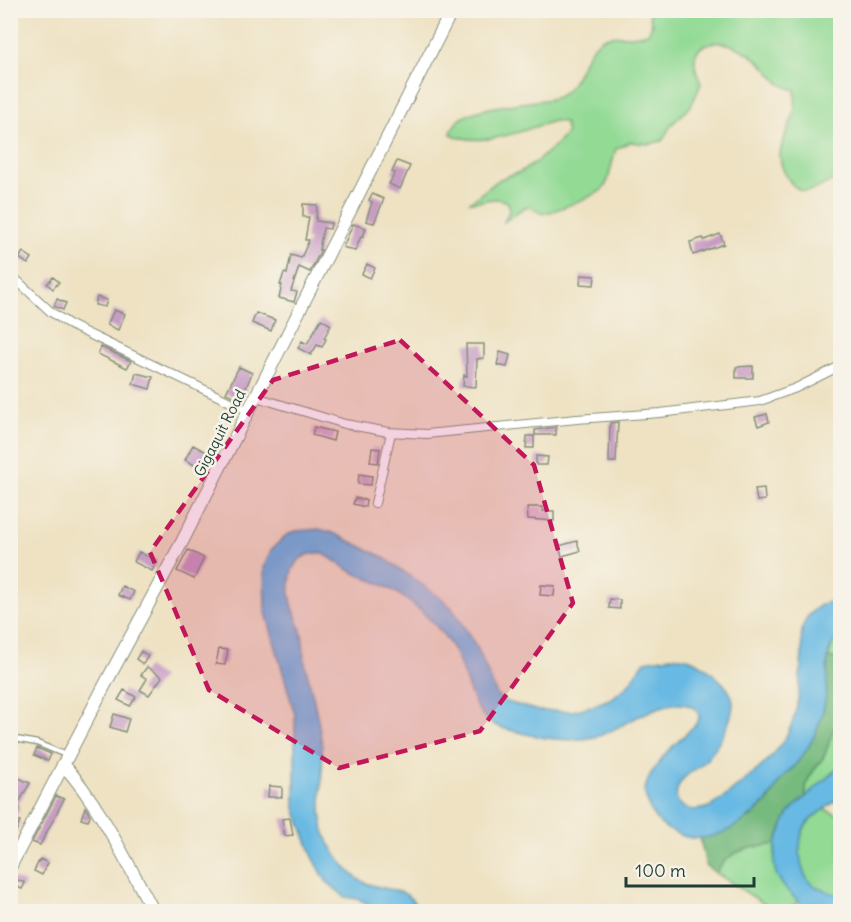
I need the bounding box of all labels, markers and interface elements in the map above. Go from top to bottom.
street label: Gigaquit Road [189,386,250,480]
scale bar [626,850,754,888]
text: 100 m [635,859,686,882]

